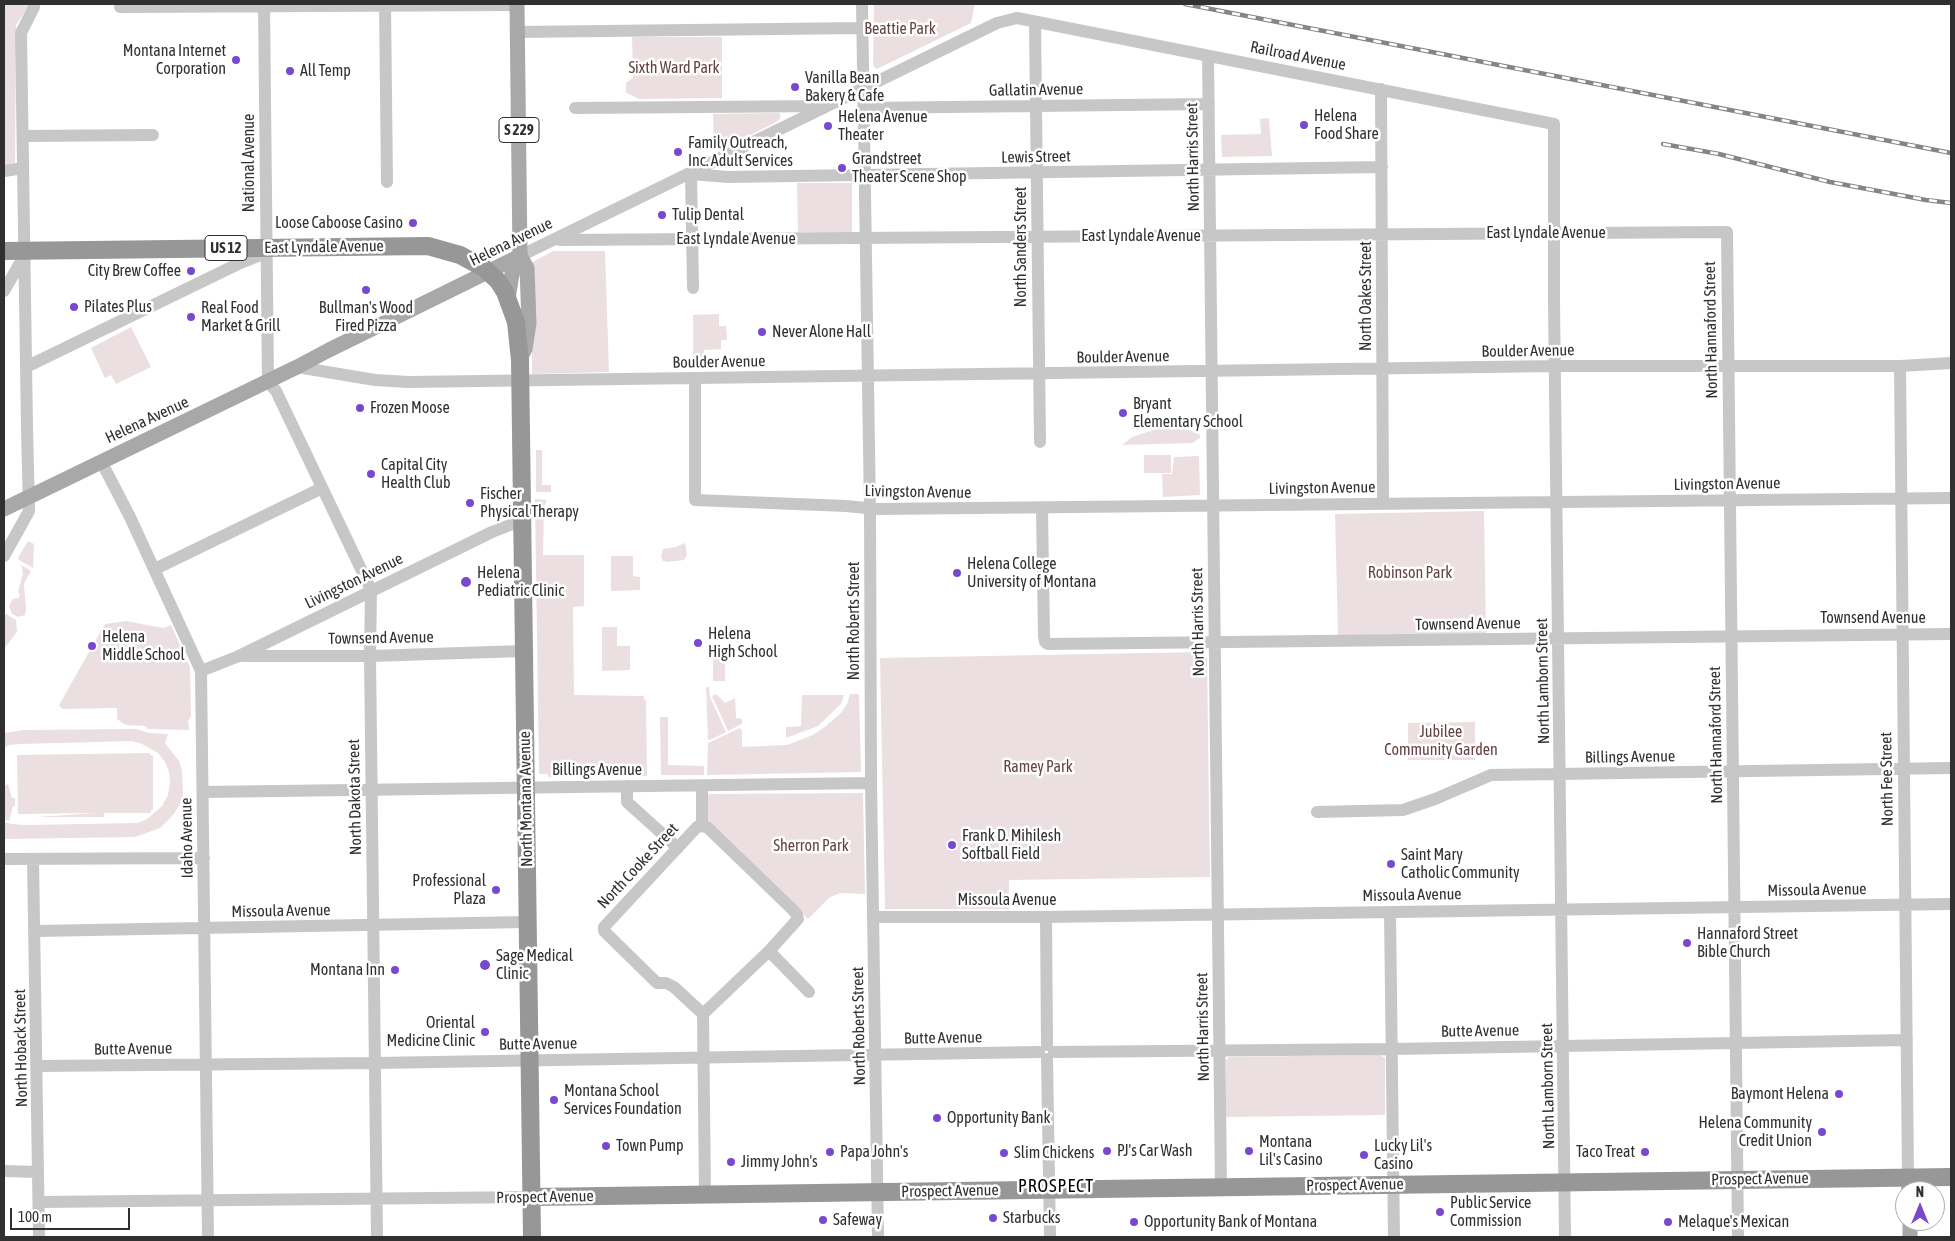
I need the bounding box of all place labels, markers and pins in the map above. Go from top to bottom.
place label: Montana Internet Corporation [123,41,226,79]
marker: Montana Internet Corporation [230,54,242,66]
place label: All Temp [300,61,351,81]
marker: All Temp [284,65,296,77]
place label: Vanilla Bean Bakery & Cafe [805,68,884,106]
marker: Vanilla Bean Bakery & Cafe [789,81,801,93]
place label: Helena Food Share [1314,106,1379,144]
place label: Helena Avenue Theater [838,107,928,145]
marker: Helena Food Share [1298,119,1310,131]
marker: Helena Avenue Theater [822,120,834,132]
place label: Family Outreach, Inc. Adult Services [688,133,793,171]
marker: Family Outreach, Inc. Adult Services [672,146,684,158]
place label: Grandstreet Theater Scene Shop [852,149,966,187]
marker: Grandstreet Theater Scene Shop [836,162,848,174]
place label: Tulip Dental [672,205,744,225]
marker: Tulip Dental [656,209,668,221]
place label: Loose Caboose Casino [275,213,403,233]
marker: Loose Caboose Casino [407,217,419,229]
place label: City Brew Coffee [88,261,181,281]
marker: City Brew Coffee [185,265,197,277]
marker: Bullman's Wood Fired Pizza [360,284,372,296]
place label: Pilates Plus [84,297,152,317]
place label: Real Food Market & Grill [201,298,281,336]
place label: Bullman's Wood Fired Pizza [319,298,413,336]
marker: Pilates Plus [68,301,80,313]
marker: Real Food Market & Grill [185,311,197,323]
place label: Never Alone Hall [772,322,871,342]
marker: Never Alone Hall [756,326,768,338]
place label: Bryant Elementary School [1133,394,1243,432]
place label: Frozen Moose [370,398,450,418]
marker: Frozen Moose [354,402,366,414]
marker: Bryant Elementary School [1117,407,1129,419]
place label: Capital City Health Club [381,455,451,493]
marker: Capital City Health Club [365,468,377,480]
place label: Fischer Physical Therapy [480,484,579,522]
marker: Fischer Physical Therapy [464,497,476,509]
place label: Helena College University of Montana [967,554,1096,592]
place label: Helena Pediatric Clinic [477,563,564,601]
marker: Helena College University of Montana [951,567,963,579]
marker: Helena Pediatric Clinic [459,575,473,589]
place label: Helena High School [708,624,777,662]
place label: Helena Middle School [102,627,185,665]
marker: Helena High School [692,637,704,649]
marker: Helena Middle School [86,640,98,652]
place label: Frank D. Mihilesh Softball Field [962,826,1061,864]
marker: Frank D. Mihilesh Softball Field [946,839,958,851]
place label: Saint Mary Catholic Community [1401,845,1520,883]
marker: Saint Mary Catholic Community [1385,858,1397,870]
place label: Professional Plaza [412,871,486,909]
marker: Professional Plaza [490,884,502,896]
place label: Hannaford Street Bible Church [1697,924,1798,962]
marker: Hannaford Street Bible Church [1681,937,1693,949]
place label: Sage Medical Clinic [496,946,573,984]
marker: Sage Medical Clinic [478,958,492,972]
place label: Montana Inn [310,960,385,980]
marker: Montana Inn [389,964,401,976]
place label: Oriental Medicine Clinic [387,1013,475,1051]
marker: Oriental Medicine Clinic [479,1026,491,1038]
place label: Montana School Services Foundation [564,1081,682,1119]
place label: Baymont Helena [1731,1084,1829,1104]
marker: Baymont Helena [1833,1088,1845,1100]
marker: Montana School Services Foundation [548,1094,560,1106]
place label: Opportunity Bank [947,1108,1051,1128]
marker: Opportunity Bank [931,1112,943,1124]
place label: Helena Community Credit Union [1699,1113,1812,1151]
marker: Helena Community Credit Union [1816,1126,1828,1138]
place label: Montana Lil's Casino [1259,1132,1323,1170]
place label: Town Pump [616,1136,684,1156]
place label: Lucky Lil's Casino [1374,1136,1432,1174]
marker: Town Pump [600,1140,612,1152]
place label: PJ's Car Wash [1117,1141,1193,1161]
place label: Papa John's [840,1142,908,1162]
place label: Taco Treat [1576,1142,1635,1162]
place label: Slim Chickens [1014,1143,1094,1163]
marker: PJ's Car Wash [1101,1145,1113,1157]
marker: Montana Lil's Casino [1243,1145,1255,1157]
marker: Papa John's [824,1146,836,1158]
marker: Taco Treat [1639,1146,1651,1158]
marker: Slim Chickens [998,1147,1010,1159]
marker: Lucky Lil's Casino [1358,1149,1370,1161]
place label: Jimmy John's [741,1152,818,1172]
marker: Jimmy John's [725,1156,737,1168]
place label: Public Service Commission [1450,1193,1531,1231]
marker: Public Service Commission [1434,1206,1446,1218]
place label: Starbucks [1003,1208,1060,1228]
place label: Safeway [833,1210,882,1230]
marker: Starbucks [987,1212,999,1224]
place label: Opportunity Bank of Montana [1144,1212,1317,1232]
place label: Melaque's Mexican [1678,1212,1789,1232]
marker: Safeway [817,1214,829,1226]
marker: Opportunity Bank of Montana [1128,1216,1140,1228]
marker: Melaque's Mexican [1662,1216,1674,1228]

